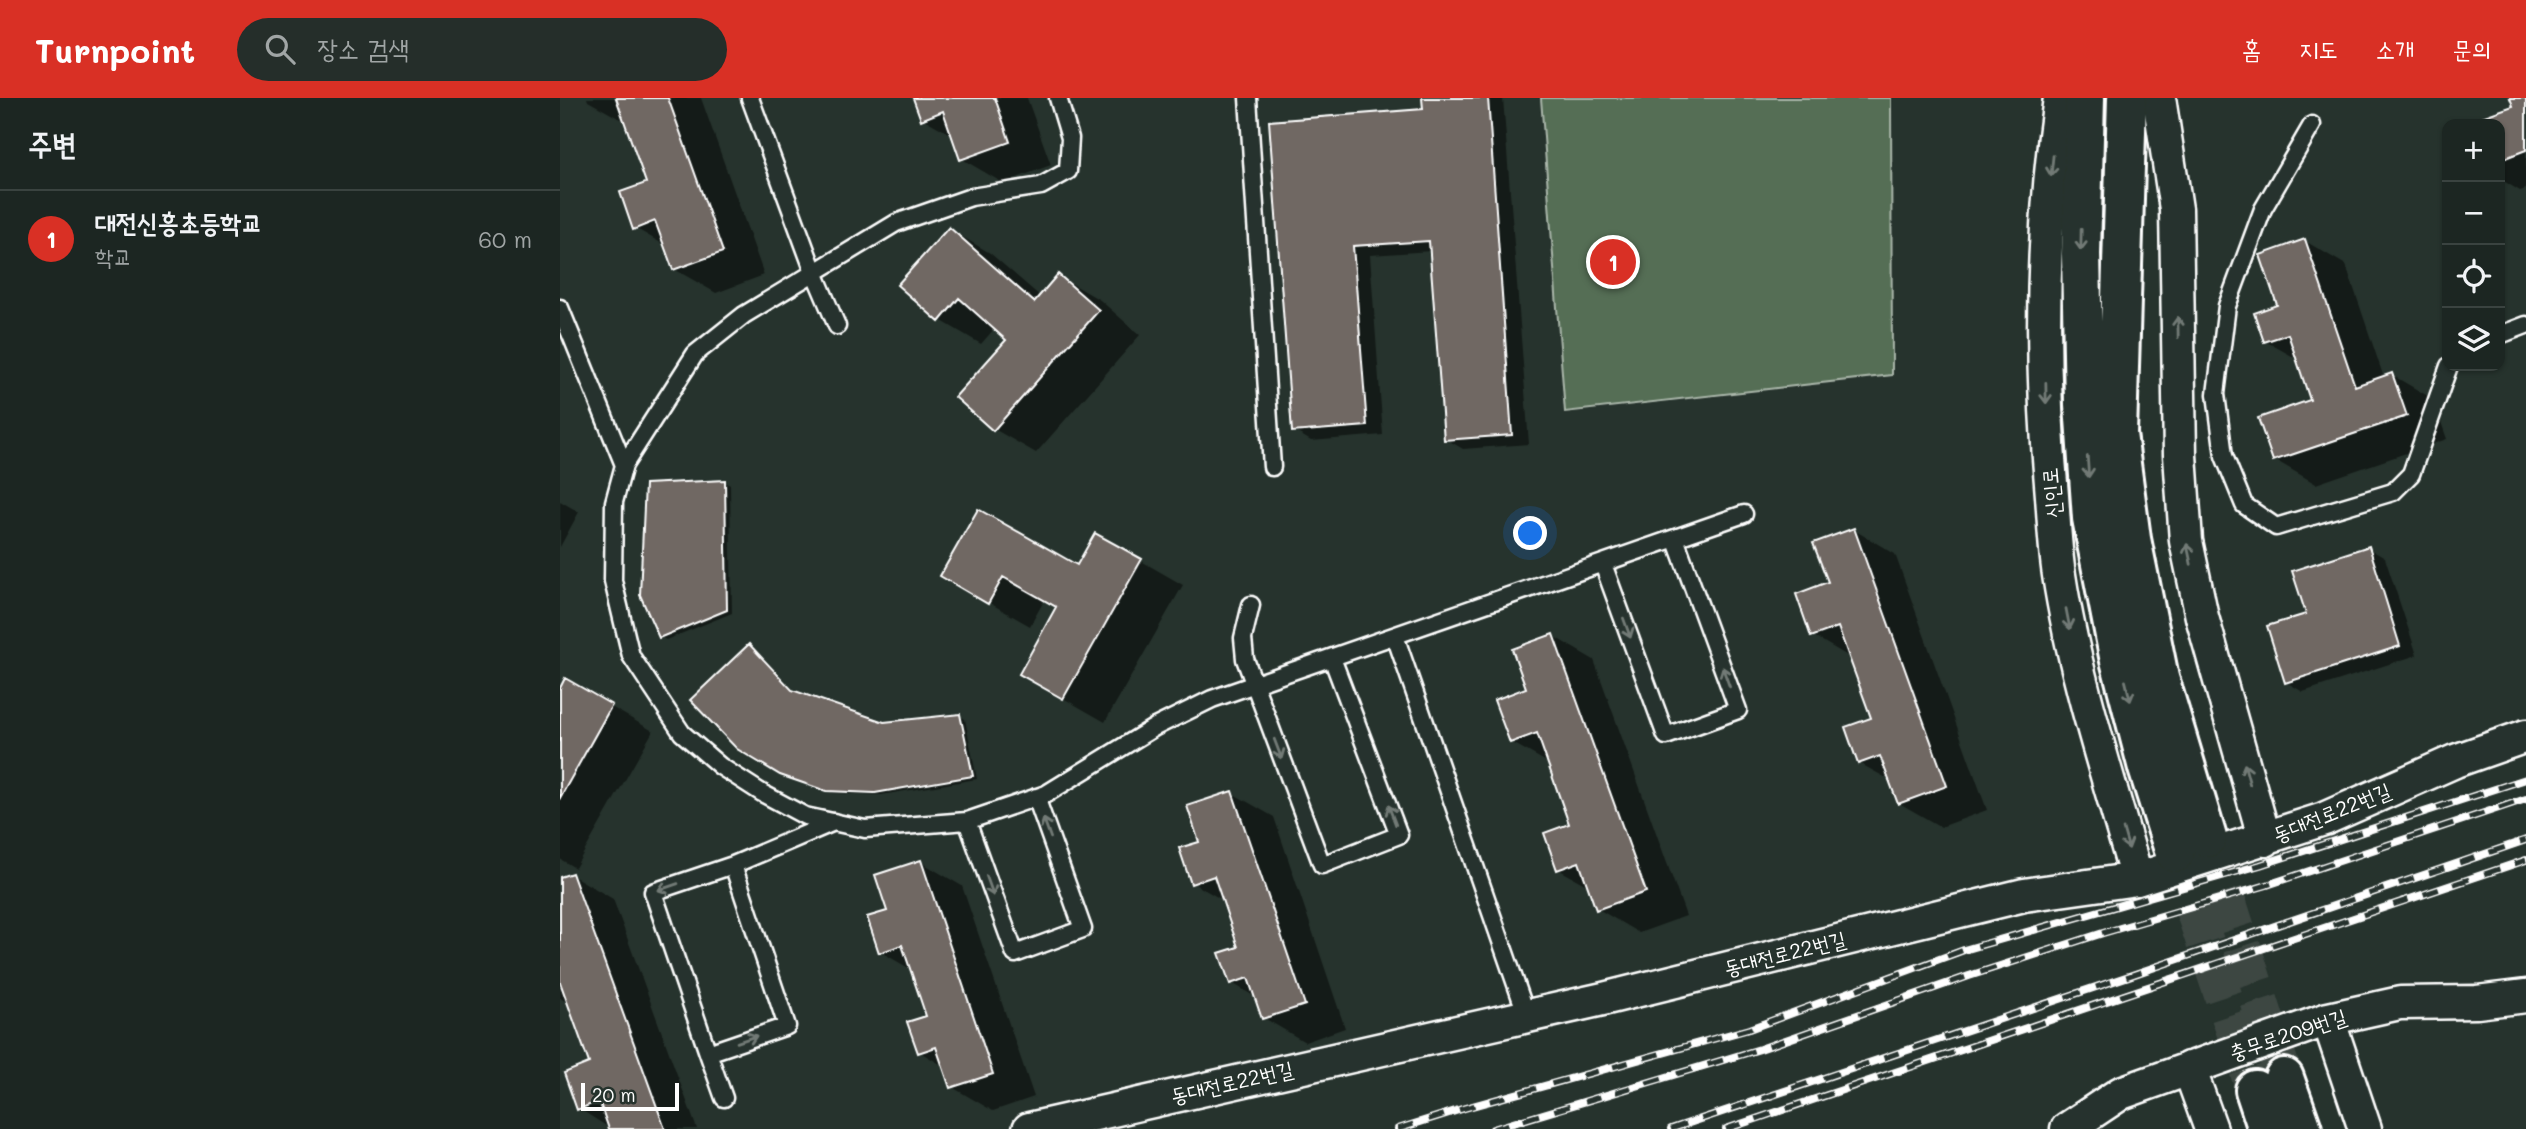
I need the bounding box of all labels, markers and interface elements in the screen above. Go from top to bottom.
search box [237,18,727,81]
text: Turnpoint [35,28,195,71]
icon: search [261,30,299,68]
text: 장소 검색 [317,31,409,65]
text: 홈 [2242,33,2261,64]
text: 지도 [2299,33,2338,64]
text: 소개 [2376,33,2414,64]
text: 문의 [2452,33,2491,64]
map controls [2442,119,2505,371]
button: + [2442,119,2505,182]
text: 주변 [28,123,76,163]
one-way arrow [2046,154,2059,177]
button: − [2442,182,2505,245]
text: 대전신흥초등학교 [95,205,262,239]
text: 1 [46,224,56,254]
text: 60 m [478,224,532,254]
one-way arrow [2074,228,2088,251]
pin: 1 [1590,236,1636,288]
text: 학교 [95,241,132,271]
button: locate [2442,245,2505,308]
button: layers [2442,308,2505,371]
one-way arrow [2171,316,2185,339]
one-way arrow [2039,381,2053,404]
one-way arrow [2082,455,2095,478]
street label: 신인로 [2035,467,2066,520]
your location [1513,516,1547,550]
one-way arrow [2182,543,2195,566]
one-way arrow [2062,607,2076,630]
one-way arrow [1621,616,1634,638]
one-way arrow [1719,666,1731,688]
one-way arrow [2122,679,2135,701]
one-way arrow [1272,738,1285,759]
one-way arrow [2240,763,2253,786]
street label: 동대전로22번길 [2269,776,2394,848]
one-way arrow [1384,805,1397,827]
one-way arrow [1040,818,1052,840]
one-way arrow [2120,828,2133,850]
one-way arrow [985,874,997,896]
one-way arrow [658,881,680,894]
street label: 동대전로22번길 [1721,924,1849,981]
street label: 충무로209번길 [2226,1002,2350,1065]
one-way arrow [736,1032,758,1045]
street label: 동대전로22번길 [1168,1054,1296,1109]
scale bar [581,1080,679,1112]
text: 20 m [592,1082,636,1107]

